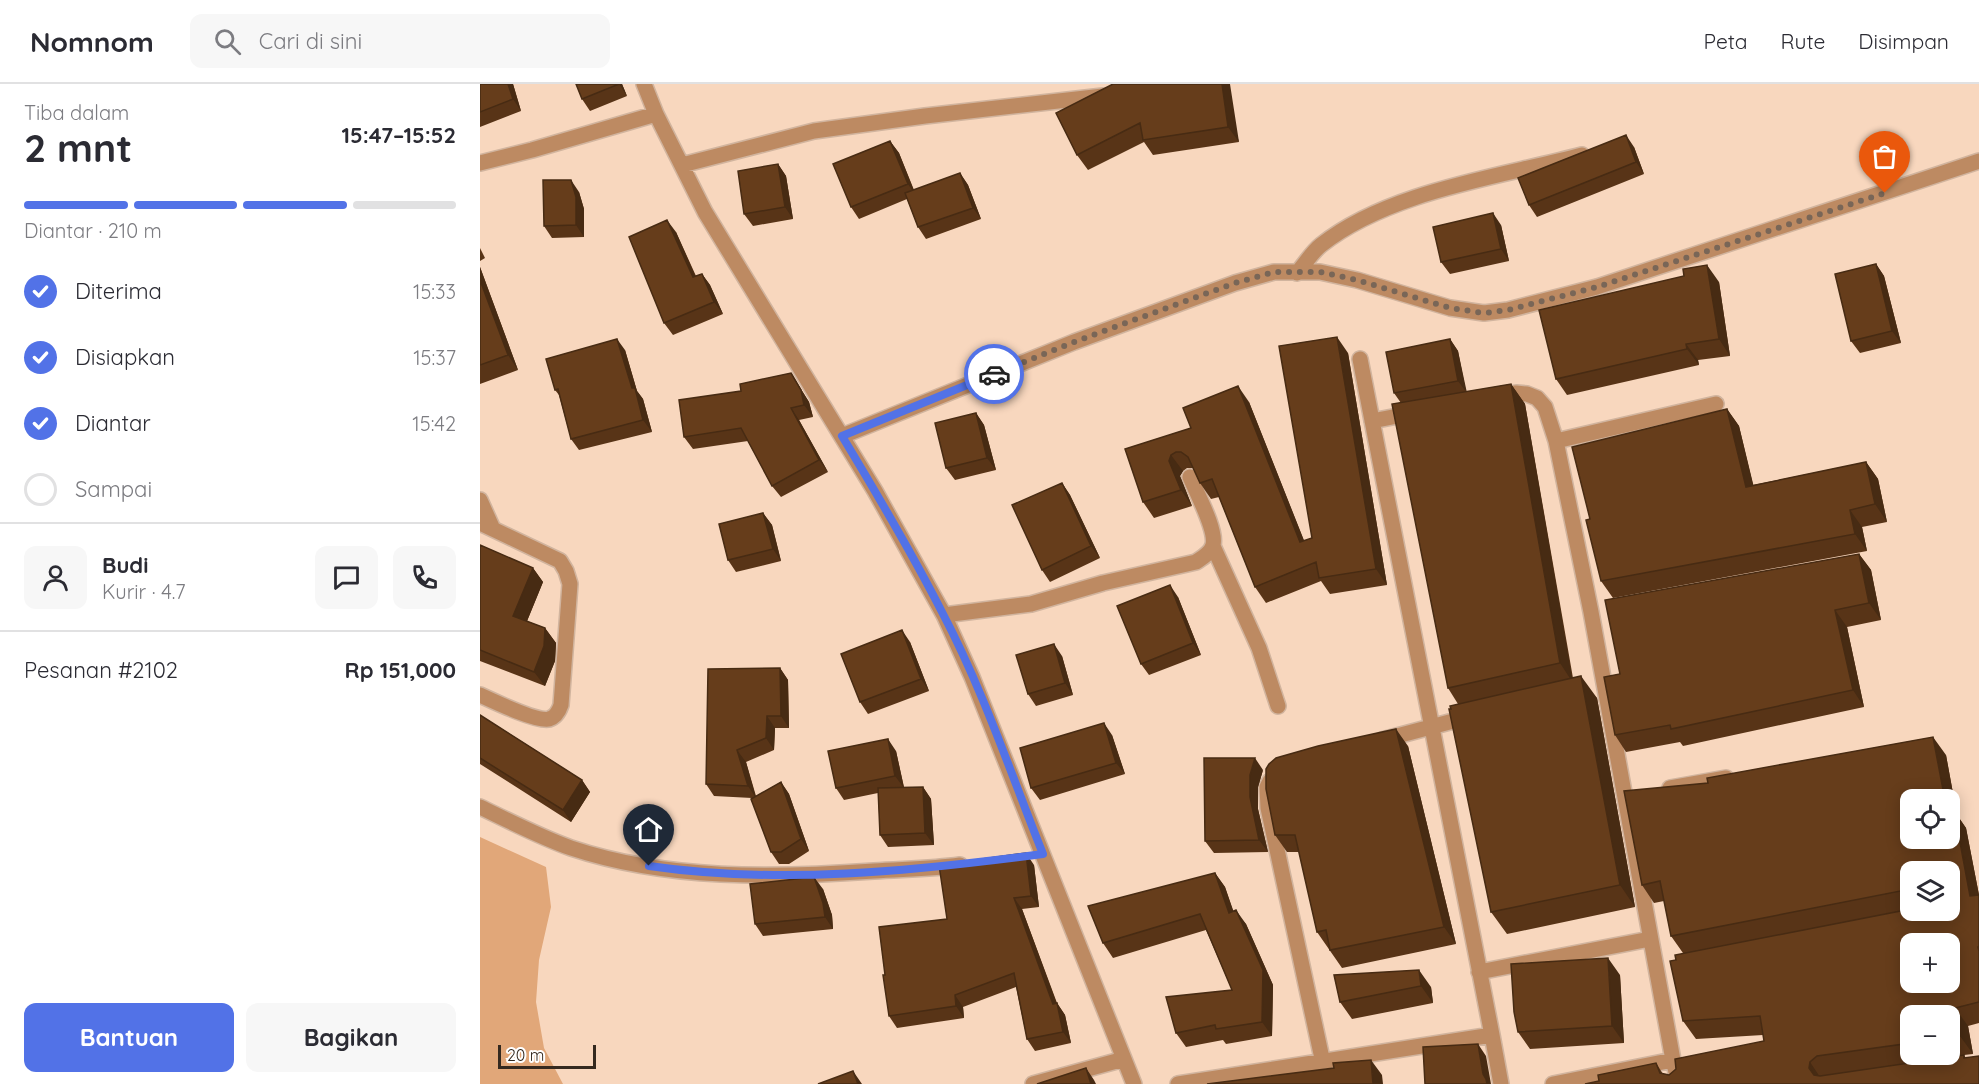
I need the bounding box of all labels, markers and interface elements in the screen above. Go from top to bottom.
search box [190,14,610,68]
text: Nomnom [30,24,154,59]
icon: search [211,25,244,58]
text: Cari di sini [259,27,362,55]
text: Peta [1704,28,1748,54]
text: Rute [1781,28,1825,54]
text: Disimpan [1858,28,1949,54]
text: Tiba dalam [24,100,129,125]
text: 15:47–15:52 [342,121,456,149]
text: 2 mnt [24,123,132,172]
pin [1859,131,1910,193]
icon: bag [1868,140,1901,173]
text: Diantar · 210 m [24,218,162,243]
icon: check [24,275,57,308]
text: Diterima [75,277,162,305]
text: 15:33 [413,279,456,304]
icon: check [24,341,57,374]
text: Disiapkan [75,343,175,371]
courier [964,344,1024,404]
text: 15:37 [413,345,456,370]
icon: car [978,358,1011,391]
icon: check [24,407,57,440]
text: Diantar [75,409,151,437]
text: 15:42 [412,411,456,436]
text: Sampai [75,475,152,503]
button: person [24,546,87,609]
button: chat [315,546,378,609]
button: phone [393,546,456,609]
text: Budi [102,551,148,579]
text: Kurir · 4.7 [102,579,186,604]
text: Pesanan #2102 [24,656,178,684]
text: Rp 151,000 [345,656,456,684]
map controls [1900,789,1960,1065]
button: locate [1900,789,1960,849]
pin [623,804,674,866]
icon: home [632,813,665,846]
button: layers [1900,861,1960,921]
button: + [1900,933,1960,993]
button: Bantuan [24,1003,234,1072]
button: Bagikan [246,1003,456,1072]
button: − [1900,1005,1960,1065]
scale bar [498,1042,596,1070]
text: 20 m [507,1045,544,1065]

